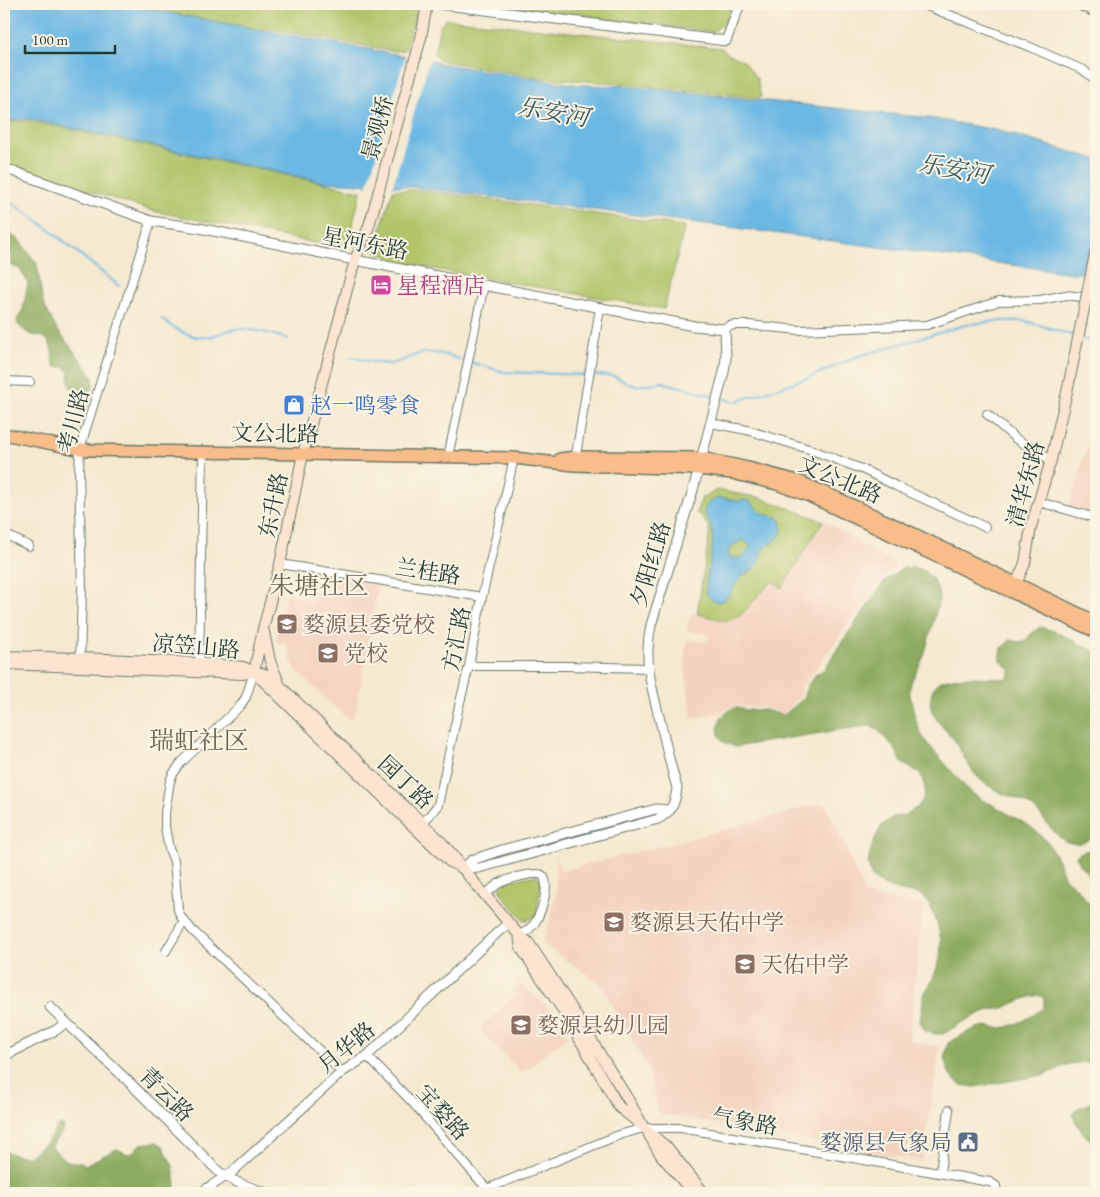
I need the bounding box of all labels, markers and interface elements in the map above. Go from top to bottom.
scale bar [25,22,115,54]
text: 100 m [32,30,69,49]
water label: 乐安河 [515,90,595,134]
street label: 景观桥 [355,92,400,164]
water label: 乐安河 [916,147,996,191]
street label: 星河东路 [319,221,411,266]
place label: 星程酒店 [397,271,485,300]
hotel icon: 星程酒店 [369,273,393,297]
street label: 考川路 [51,386,96,457]
place label: 赵一鸣零食 [310,391,420,420]
shop icon: 赵一鸣零食 [282,393,306,417]
street label: 文公北路 [231,418,319,449]
street label: 清华东路 [1000,438,1051,530]
street label: 文公北路 [794,449,886,510]
street label: 东升路 [252,470,295,540]
street label: 夕阳红路 [624,518,677,610]
street label: 兰桂路 [393,552,463,591]
district label: 朱塘社区 [269,569,369,601]
street label: 方汇路 [436,604,477,674]
place label: 婺源县委党校 [303,610,435,639]
school or university icon: 婺源县委党校 [275,612,299,636]
street label: 凉笠山路 [151,628,241,665]
place label: 党校 [344,639,388,668]
school or university icon: 党校 [316,641,340,665]
district label: 瑞虹社区 [149,724,249,756]
street label: 园丁路 [372,749,440,815]
place label: 婺源县天佑中学 [630,908,784,937]
school or university icon: 婺源县天佑中学 [602,910,626,934]
place label: 天佑中学 [761,950,849,979]
school or university icon: 天佑中学 [733,952,757,976]
place label: 婺源县幼儿园 [537,1011,669,1040]
school or university icon: 婺源县幼儿园 [509,1013,533,1037]
street label: 月华路 [312,1015,381,1079]
street label: 青云路 [133,1061,200,1128]
street label: 宝婺路 [410,1078,475,1147]
street label: 气象路 [710,1101,780,1142]
place label: 婺源县气象局 [820,1128,952,1157]
public building icon: 婺源县气象局 [956,1130,980,1154]

